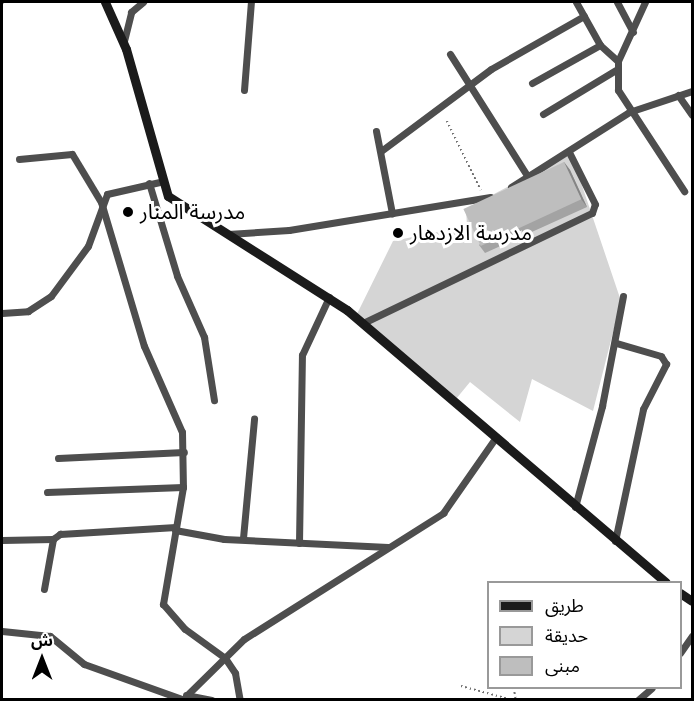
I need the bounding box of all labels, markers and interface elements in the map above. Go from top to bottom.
place label: مدرسة المنار [140,199,245,225]
marker: مدرسة المنار [121,205,135,219]
place label: مدرسة الازدهار [410,220,532,246]
marker: مدرسة الازدهار [391,226,405,240]
legend [487,581,682,689]
text: طريق [545,596,584,616]
text: حديقة [545,626,588,646]
north arrow [12,629,72,689]
text: ش [31,632,53,649]
text: مبنى [545,656,580,676]

